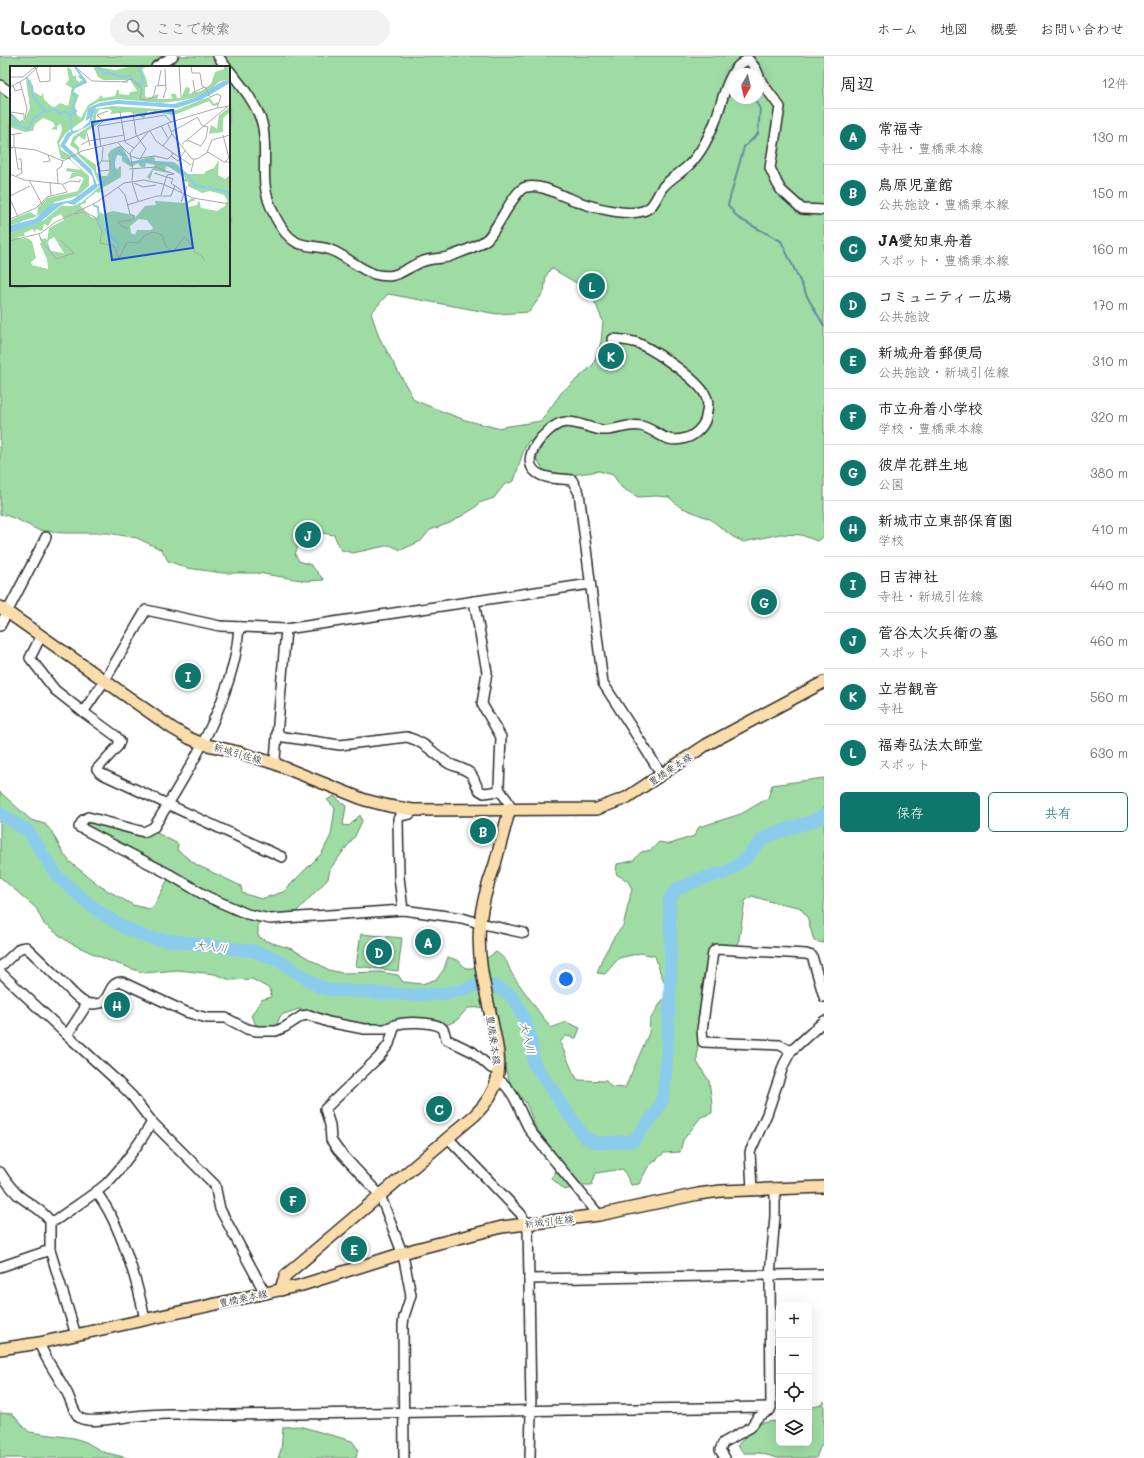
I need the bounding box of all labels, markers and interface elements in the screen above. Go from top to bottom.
search box [110,10,390,46]
text: Locato [20,15,86,40]
icon: search [124,17,146,39]
text: ここで検索 [156,18,231,38]
text: ホーム [877,19,918,38]
text: 地図 [940,19,968,38]
text: 概要 [990,19,1018,38]
text: お問い合わせ [1040,19,1124,38]
inset map [10,66,230,286]
north arrow [728,68,764,104]
text: 周辺 [840,72,874,94]
text: 12件 [1102,74,1128,91]
text: 常福寺 [878,118,923,138]
text: A [848,128,858,145]
text: 130 m [1092,128,1128,145]
text: 寺社 · 豊橋乗本線 [878,139,983,156]
text: 鳥原児童館 [878,174,953,194]
text: B [849,184,857,201]
text: 150 m [1092,184,1128,201]
text: 公共施設 · 豊橋乗本線 [878,195,1009,212]
text: JA愛知東舟着 [878,230,973,250]
text: C [848,240,858,257]
text: 160 m [1092,240,1128,257]
text: スポット · 豊橋乗本線 [878,251,1009,268]
pin: L [579,271,605,301]
text: コミュニティー広場 [878,286,1012,306]
text: D [848,296,858,313]
text: 170 m [1092,296,1128,313]
text: 公共施設 [878,307,930,324]
pin: K [598,341,624,371]
text: 新城舟着郵便局 [878,342,983,362]
text: E [849,352,857,369]
text: 310 m [1092,352,1128,369]
text: 公共施設 · 新城引佐線 [878,363,1009,380]
text: 市立舟着小学校 [878,398,983,418]
text: F [849,408,857,425]
text: 320 m [1091,408,1128,425]
text: 学校 · 豊橋乗本線 [878,419,983,436]
text: 彼岸花群生地 [878,454,968,474]
text: G [848,464,858,481]
text: 380 m [1090,464,1128,481]
text: 公園 [878,475,904,492]
text: 新城市立東部保育園 [878,510,1013,530]
pin: J [295,520,321,550]
text: H [848,520,858,537]
text: 410 m [1092,520,1128,537]
text: 学校 [878,531,904,548]
text: 日吉神社 [878,566,938,586]
text: I [850,576,856,593]
text: 440 m [1090,576,1128,593]
pin: G [751,587,777,617]
text: 寺社 · 新城引佐線 [878,587,983,604]
text: 菅谷太次兵衛の墓 [878,622,998,642]
text: J [849,632,857,649]
text: 460 m [1090,632,1128,649]
text: スポット [878,643,930,660]
pin: I [175,661,201,691]
text: 立岩観音 [878,678,938,698]
text: K [849,688,857,705]
text: 560 m [1090,688,1128,705]
text: 寺社 [878,699,904,716]
text: 福寿弘法太師堂 [878,734,983,754]
street label: 新城引佐線 [212,739,264,767]
text: L [849,744,857,761]
text: 630 m [1090,744,1128,761]
street label: 豊橋乗本線 [645,749,695,789]
text: スポット [878,755,930,772]
button: 保存 [840,792,980,832]
button: 共有 [988,792,1128,832]
pin: B [470,816,496,846]
pin: A [415,927,441,957]
water label: 大入川 [194,937,228,955]
pin: D [366,937,392,967]
your location [556,969,576,989]
pin: H [104,990,130,1020]
street label: 豊橋乗本線 [484,1014,504,1066]
water label: 大入川 [517,1020,539,1056]
pin: C [426,1094,452,1124]
pin: F [280,1185,306,1215]
street label: 新城引佐線 [523,1211,575,1231]
pin: E [341,1234,367,1264]
street label: 豊橋乗本線 [217,1286,269,1310]
map controls [776,1302,812,1446]
button: + [776,1302,812,1338]
button: − [776,1338,812,1374]
button: locate [776,1374,812,1410]
button: layers [776,1410,812,1446]

